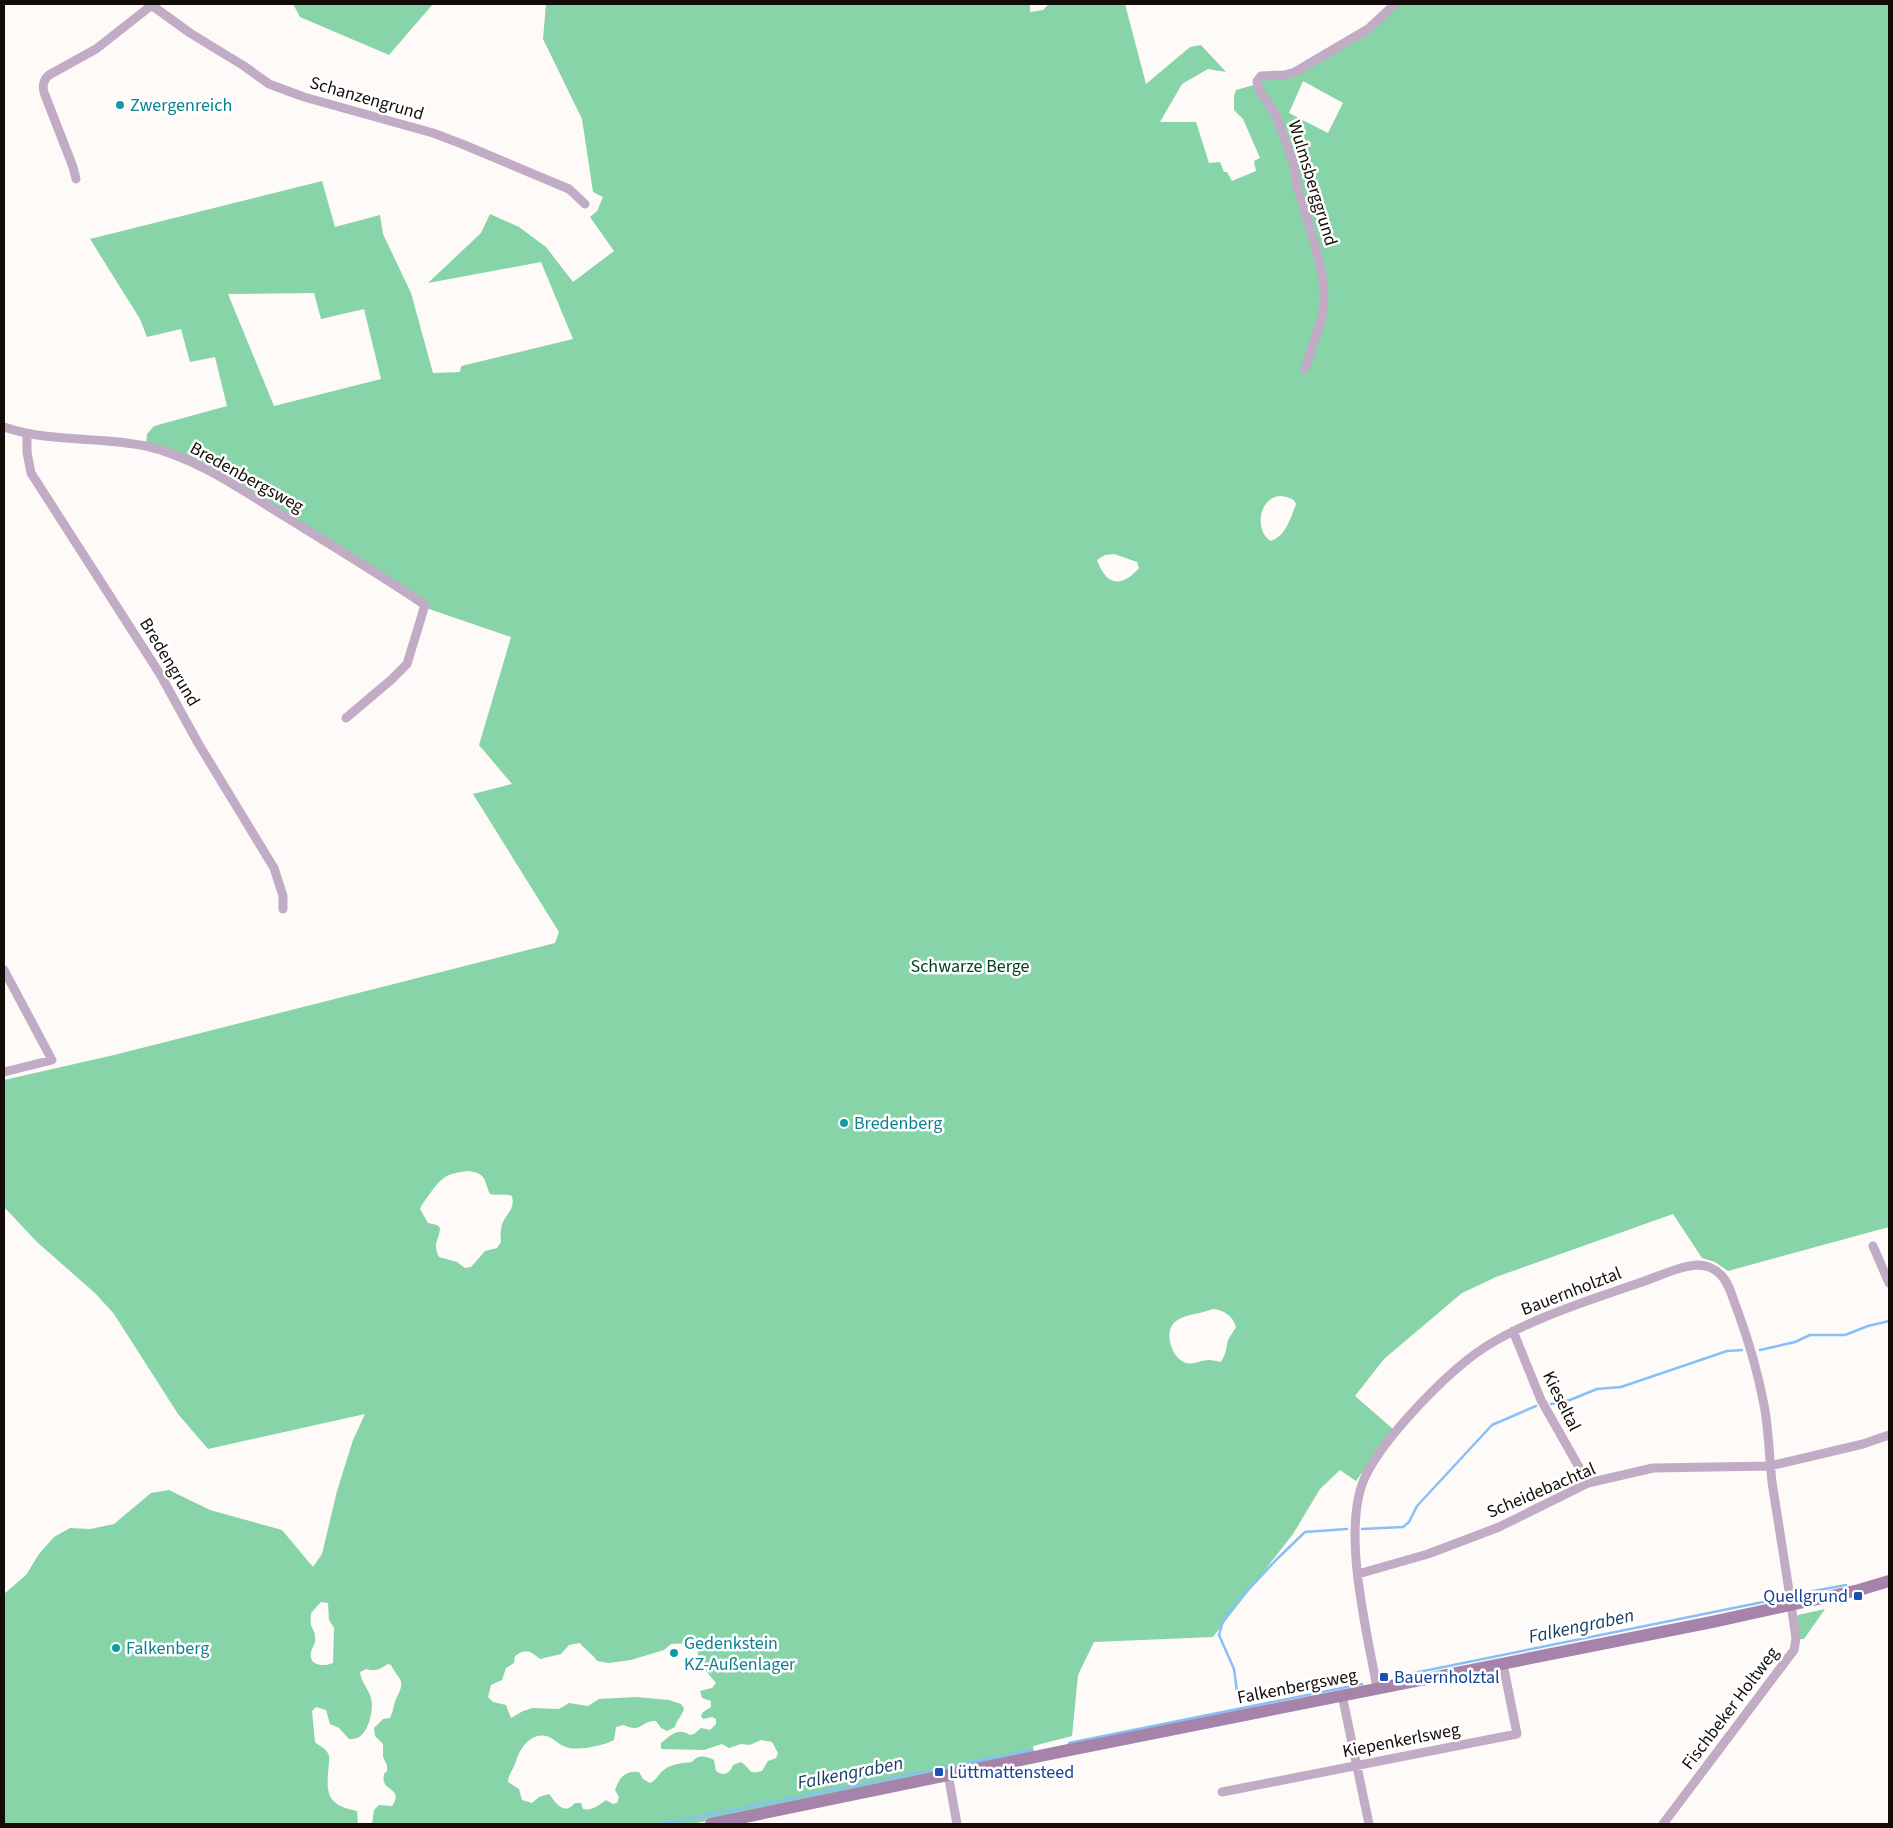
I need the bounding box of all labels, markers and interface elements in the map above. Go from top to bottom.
street label: Schanzengrund [307,70,427,127]
place label: Zwergenreich [130,93,232,118]
marker: Zwergenreich [114,99,126,111]
street label: Wulmsberggrund [1282,117,1343,249]
street label: Bredenbergsweg [185,436,308,519]
street label: Bredengrund [133,613,206,711]
park label: Schwarze Berge [911,954,1030,979]
place label: Bredenberg [854,1111,942,1136]
marker: Bredenberg [838,1117,850,1129]
street label: Bauernholztal [1517,1261,1625,1322]
street label: Kieseltal [1536,1367,1587,1436]
street label: Scheidebachtal [1483,1456,1599,1525]
place label: Quellgrund [1763,1584,1848,1609]
marker: Quellgrund [1852,1590,1864,1602]
water label: Falkengraben [1526,1602,1637,1651]
place label: Gedenkstein KZ-Außenlager [684,1631,796,1677]
place label: Falkenberg [126,1636,209,1661]
marker: Falkenberg [110,1642,122,1654]
street label: Fischbeker Holtweg [1676,1642,1785,1775]
marker: Gedenkstein KZ-Außenlager [668,1647,680,1659]
street label: Falkenbergsweg [1235,1663,1359,1710]
place label: Bauernholztal [1394,1665,1500,1690]
marker: Bauernholztal [1378,1671,1390,1683]
street label: Kiepenkerlsweg [1340,1717,1462,1764]
water label: Falkengraben [795,1750,906,1797]
place label: Lüttmattensteed [949,1760,1074,1785]
marker: Lüttmattensteed [933,1766,945,1778]

